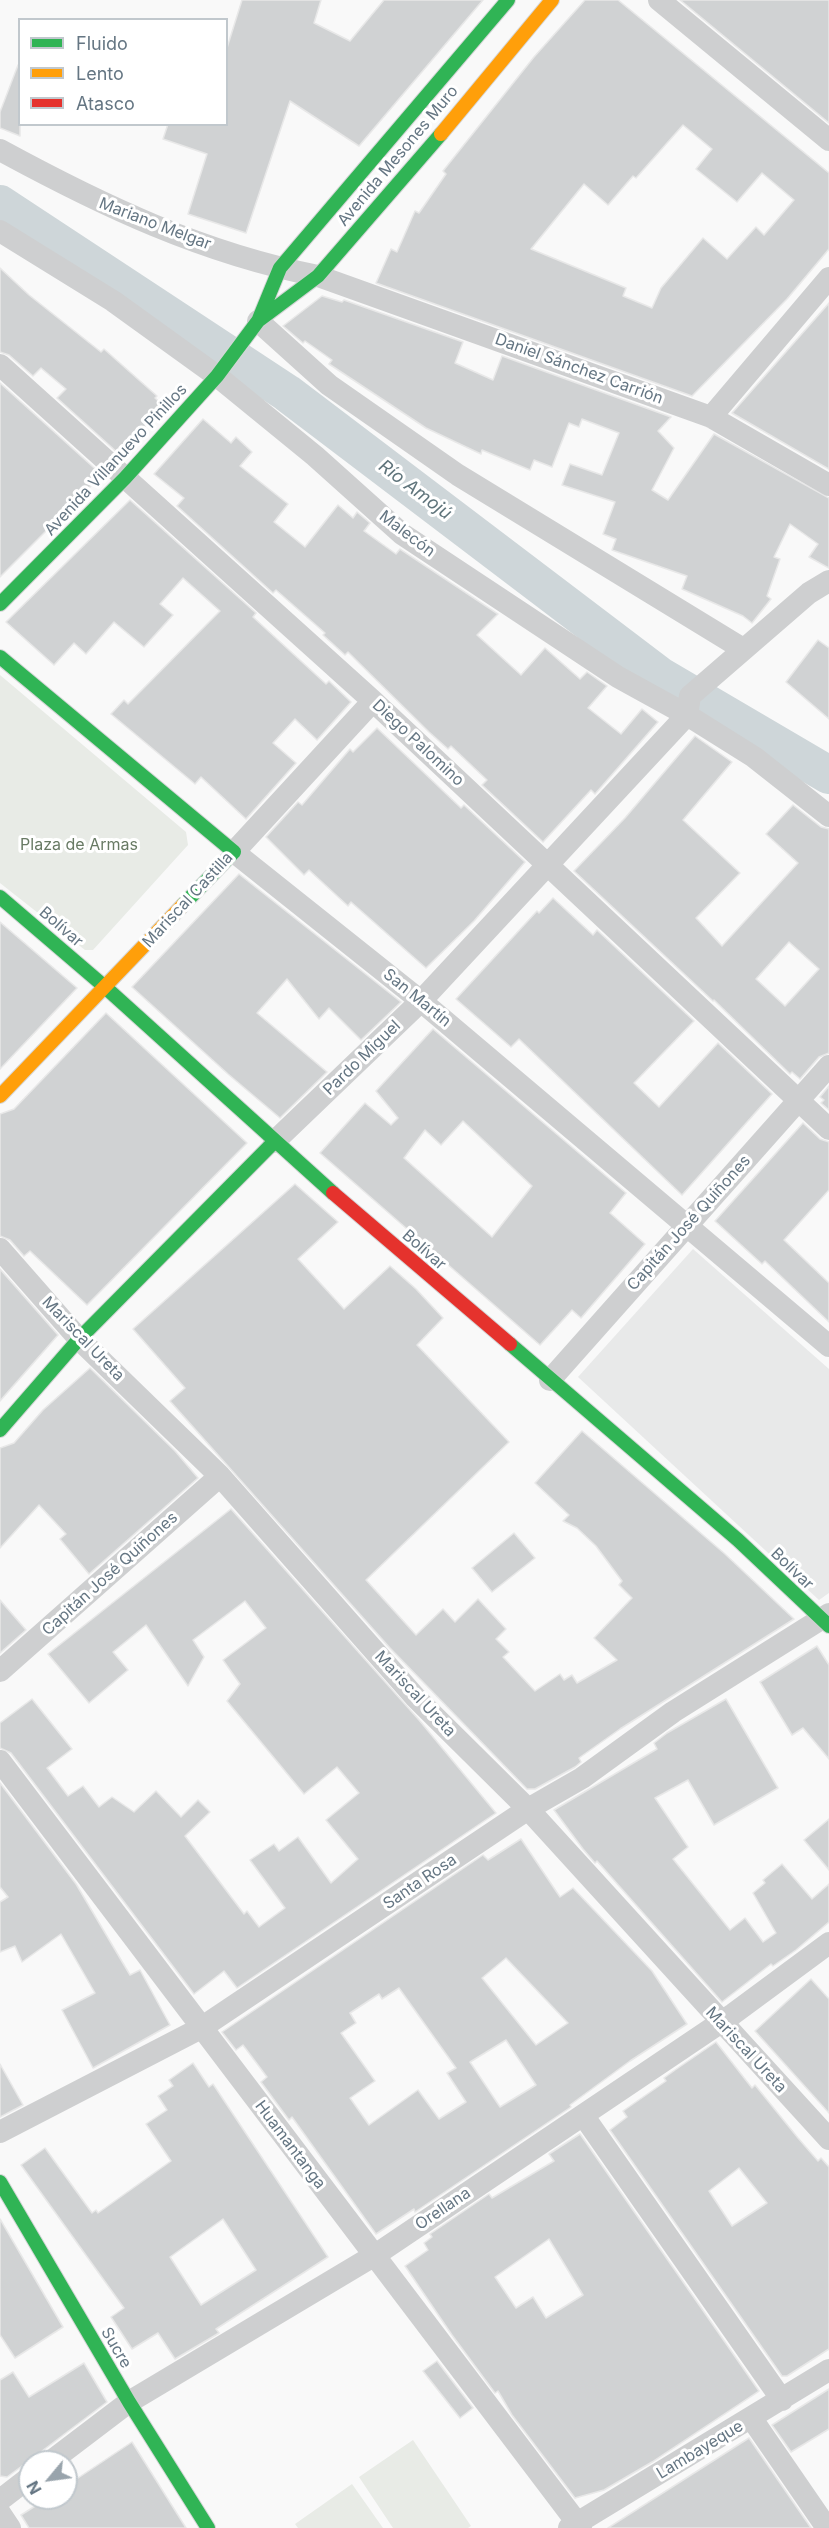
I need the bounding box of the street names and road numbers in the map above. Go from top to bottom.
street label: Avenida Mesones Muro [334,82,462,230]
street label: Mariano Melgar [96,194,214,254]
street label: Daniel Sánchez Carrión [492,330,666,408]
street label: Avenida Villanuevo Pinillos [41,380,191,540]
street label: Malecón [375,507,439,561]
street label: Diego Palomino [368,696,468,790]
street label: Mariscal Castilla [139,848,237,952]
street label: Bolívar [35,903,87,951]
street label: San Martín [379,965,455,1031]
street label: Pardo Miguel [319,1016,405,1100]
street label: Capitán José Quiñones [623,1151,755,1295]
street label: Bolívar [398,1226,450,1274]
street label: Mariscal Ureta [38,1293,128,1385]
street label: Capitán José Quiñones [38,1508,182,1640]
street label: Bolívar [767,1544,817,1594]
street label: Mariscal Ureta [370,1647,460,1741]
street label: Santa Rosa [380,1850,460,1914]
street label: Mariscal Ureta [701,2003,791,2097]
street label: Huamantanga [251,2097,329,2193]
street label: Orellana [412,2184,474,2234]
street label: Sucre [97,2324,135,2372]
street label: Lambayeque [653,2417,747,2483]

